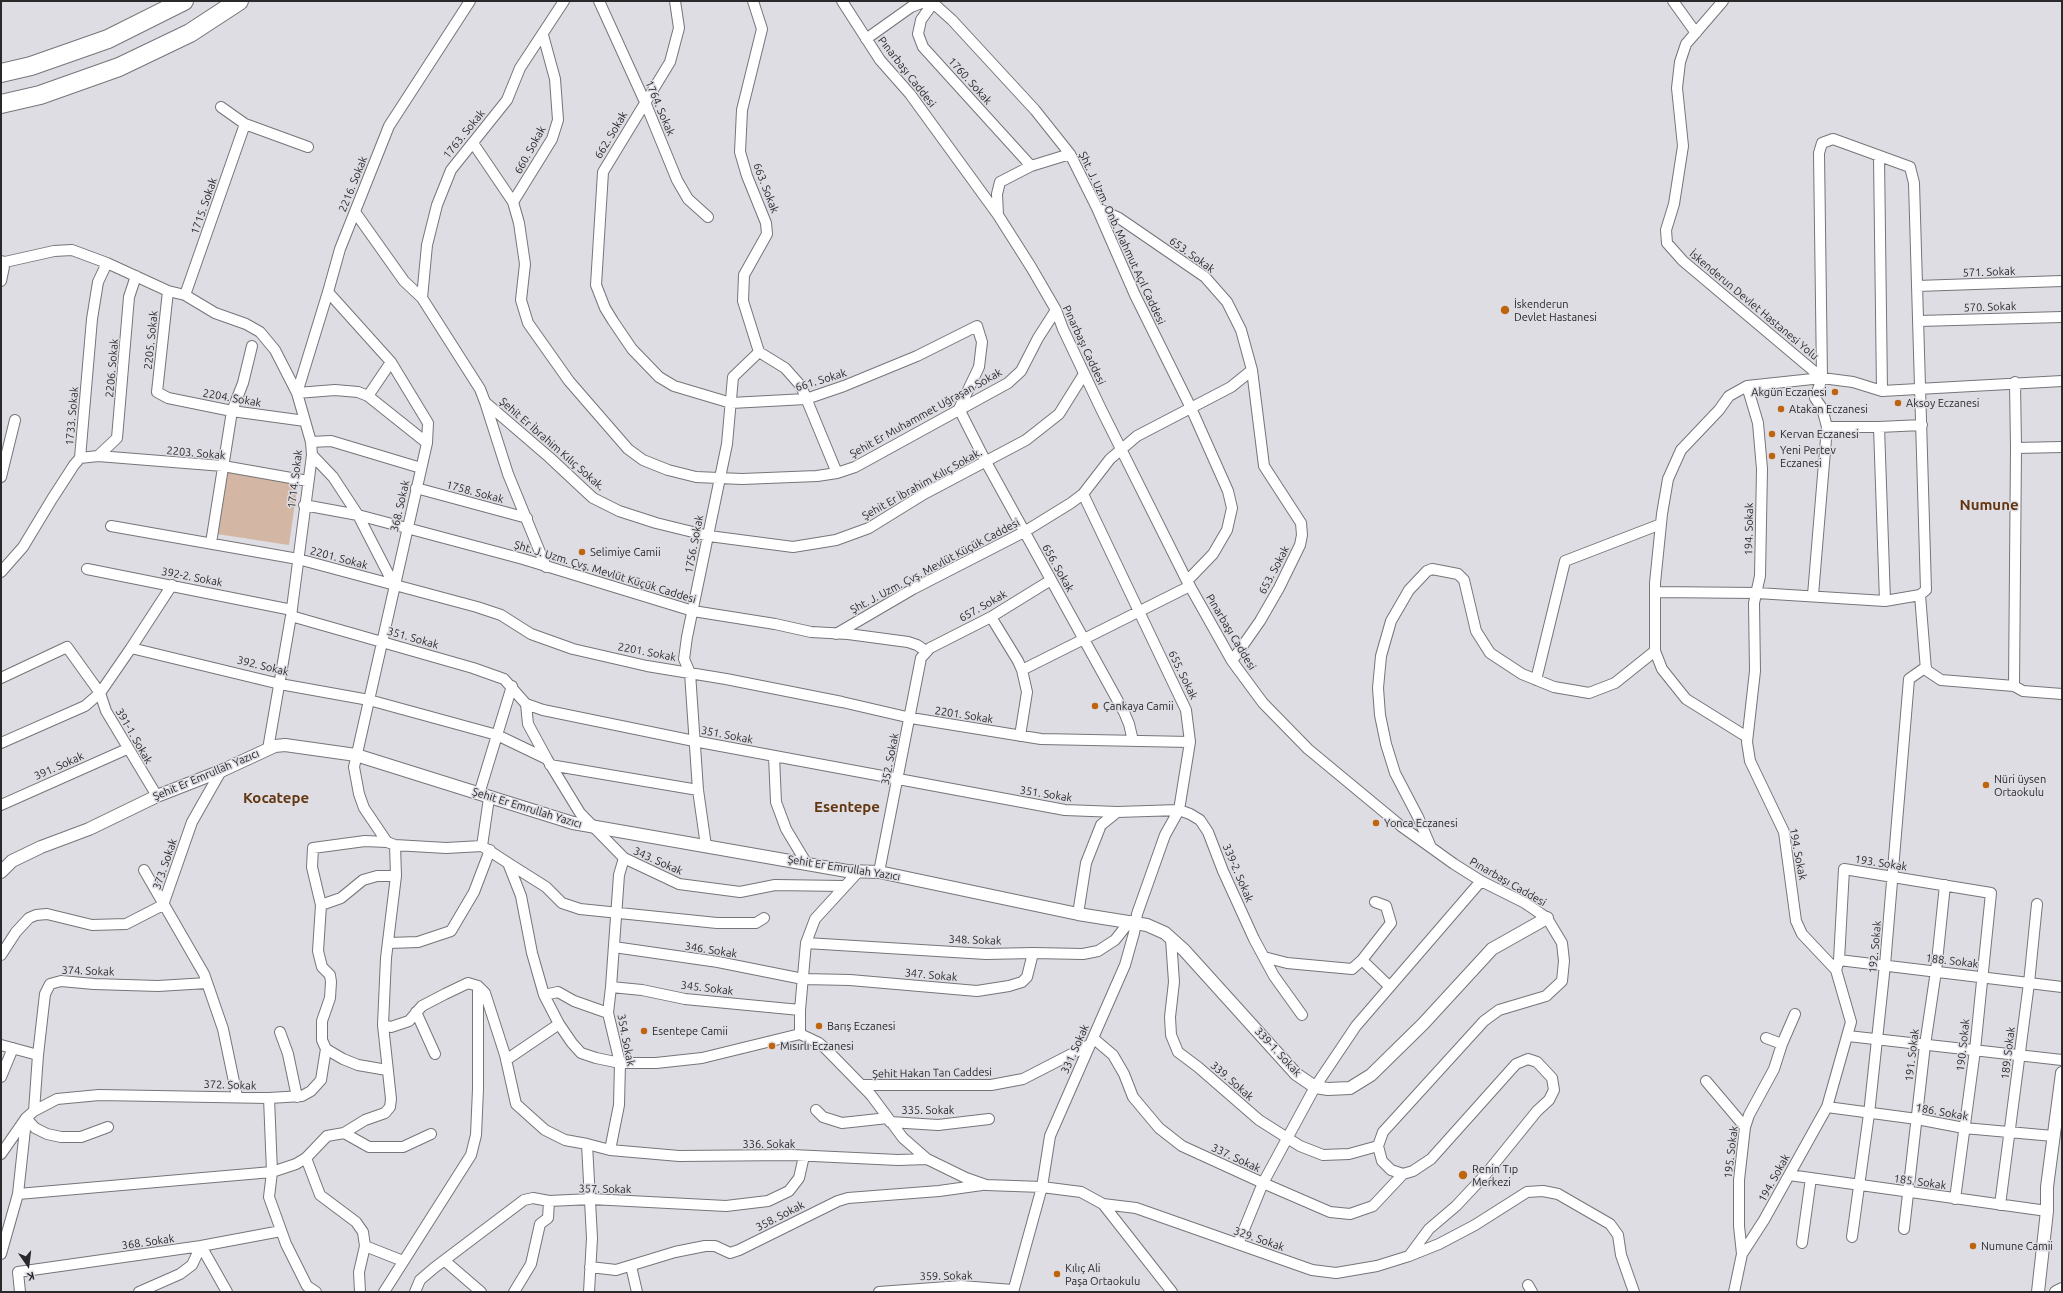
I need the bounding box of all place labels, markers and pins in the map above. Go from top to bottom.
place label: İskenderun Devlet Hastanesi [1514,297,1597,323]
marker: İskenderun Devlet Hastanesi [1499,304,1511,316]
place label: Akgün Eczanesi [1751,385,1827,399]
marker: Akgün Eczanesi [1830,387,1840,397]
place label: Aksoy Eczanesi [1906,396,1979,410]
marker: Aksoy Eczanesi [1893,398,1903,408]
place label: Atakan Eczanesi [1789,402,1868,416]
marker: Atakan Eczanesi [1776,404,1786,414]
place label: Kervan Eczanesi [1780,427,1859,441]
marker: Kervan Eczanesi [1767,429,1777,439]
place label: Yeni Pertev Eczanesi [1780,443,1836,469]
marker: Yeni Pertev Eczanesi [1767,451,1777,461]
place label: Selimiye Camii [590,545,661,559]
marker: Selimiye Camii [577,547,587,557]
place label: Çankaya Camii [1103,699,1174,713]
marker: Çankaya Camii [1090,701,1100,711]
place label: Nüri üysen Ortaokulu [1994,772,2046,798]
marker: Nüri üysen Ortaokulu [1981,780,1991,790]
place label: Yonca Eczanesi [1384,816,1458,830]
marker: Yonca Eczanesi [1371,818,1381,828]
place label: Barış Eczanesi [827,1019,896,1033]
marker: Barış Eczanesi [814,1021,824,1031]
place label: Esentepe Camii [652,1024,728,1038]
marker: Esentepe Camii [639,1026,649,1036]
place label: Mısırlı Eczanesi [780,1039,854,1053]
marker: Mısırlı Eczanesi [767,1041,777,1051]
place label: Renin Tıp Merkezi [1472,1162,1518,1188]
marker: Renin Tıp Merkezi [1457,1169,1469,1181]
place label: Numune Camii [1981,1239,2053,1253]
marker: Numune Camii [1968,1241,1978,1251]
place label: Kılıç Ali Paşa Ortaokulu [1065,1261,1140,1287]
marker: Kılıç Ali Paşa Ortaokulu [1052,1269,1062,1279]

